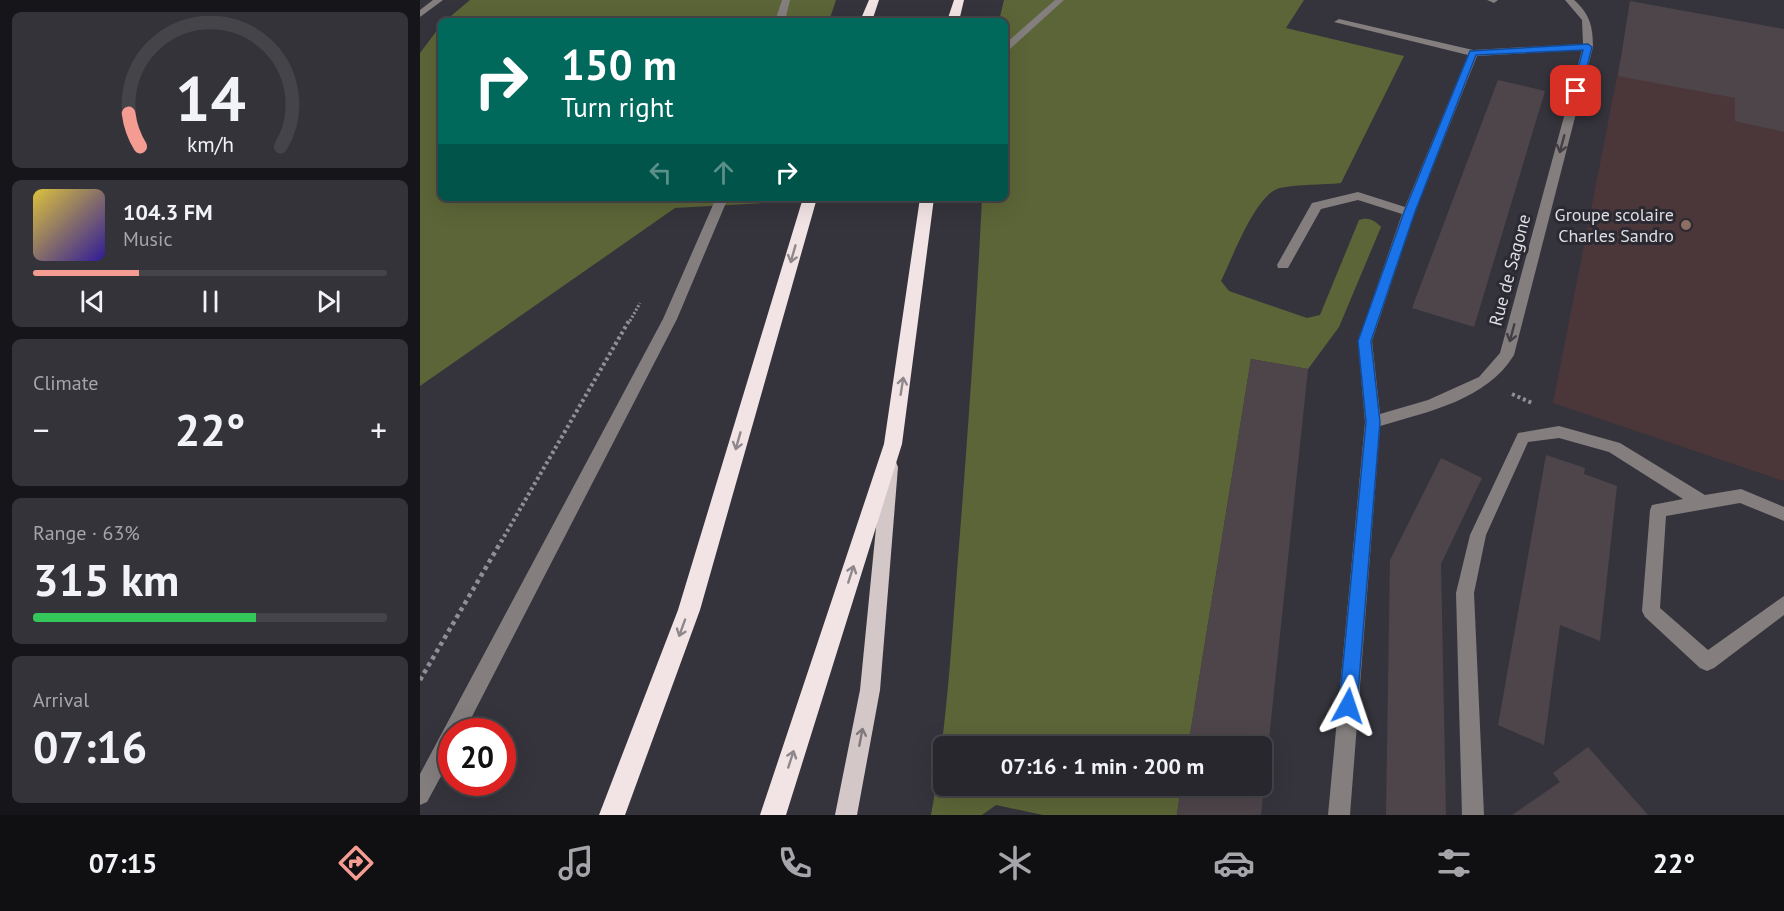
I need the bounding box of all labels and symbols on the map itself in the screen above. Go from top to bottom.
pin [1550,65,1601,116]
one-way arrow [1556,134,1567,153]
place label: Groupe scolaire Charles Sandro [1555,203,1674,247]
street label: Rue de Sagone [1484,212,1535,328]
marker: Groupe scolaire Charles Sandro [1679,218,1693,232]
one-way arrow [787,244,798,263]
one-way arrow [1506,323,1518,342]
one-way arrow [896,377,907,397]
one-way arrow [732,431,744,450]
one-way arrow [846,565,857,584]
one-way arrow [676,618,687,637]
position arrow [1316,674,1380,738]
speed limit sign: 20 [438,718,516,796]
one-way arrow [856,728,867,747]
one-way arrow [787,750,798,769]

